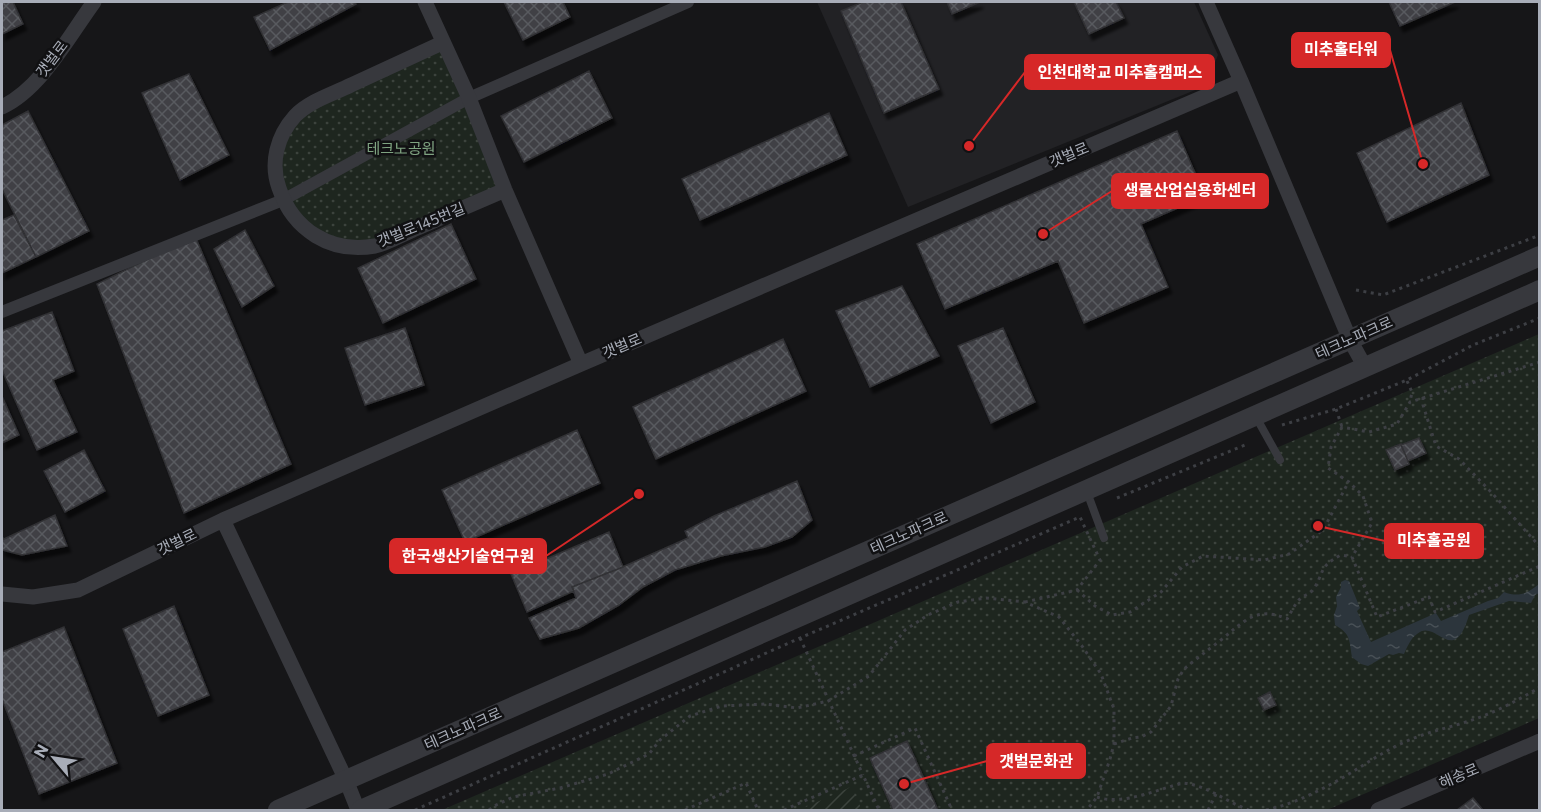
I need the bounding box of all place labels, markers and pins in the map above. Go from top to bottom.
callout: 미추홀타워 [1292,33,1390,67]
callout: 인천대학교 미추홀캠퍼스 [1025,55,1214,89]
callout: 생물산업실용화센터 [1112,174,1268,208]
callout: 미추홀공원 [1385,524,1483,558]
callout: 한국생산기술연구원 [390,539,546,573]
callout: 갯벌문화관 [987,744,1085,778]

